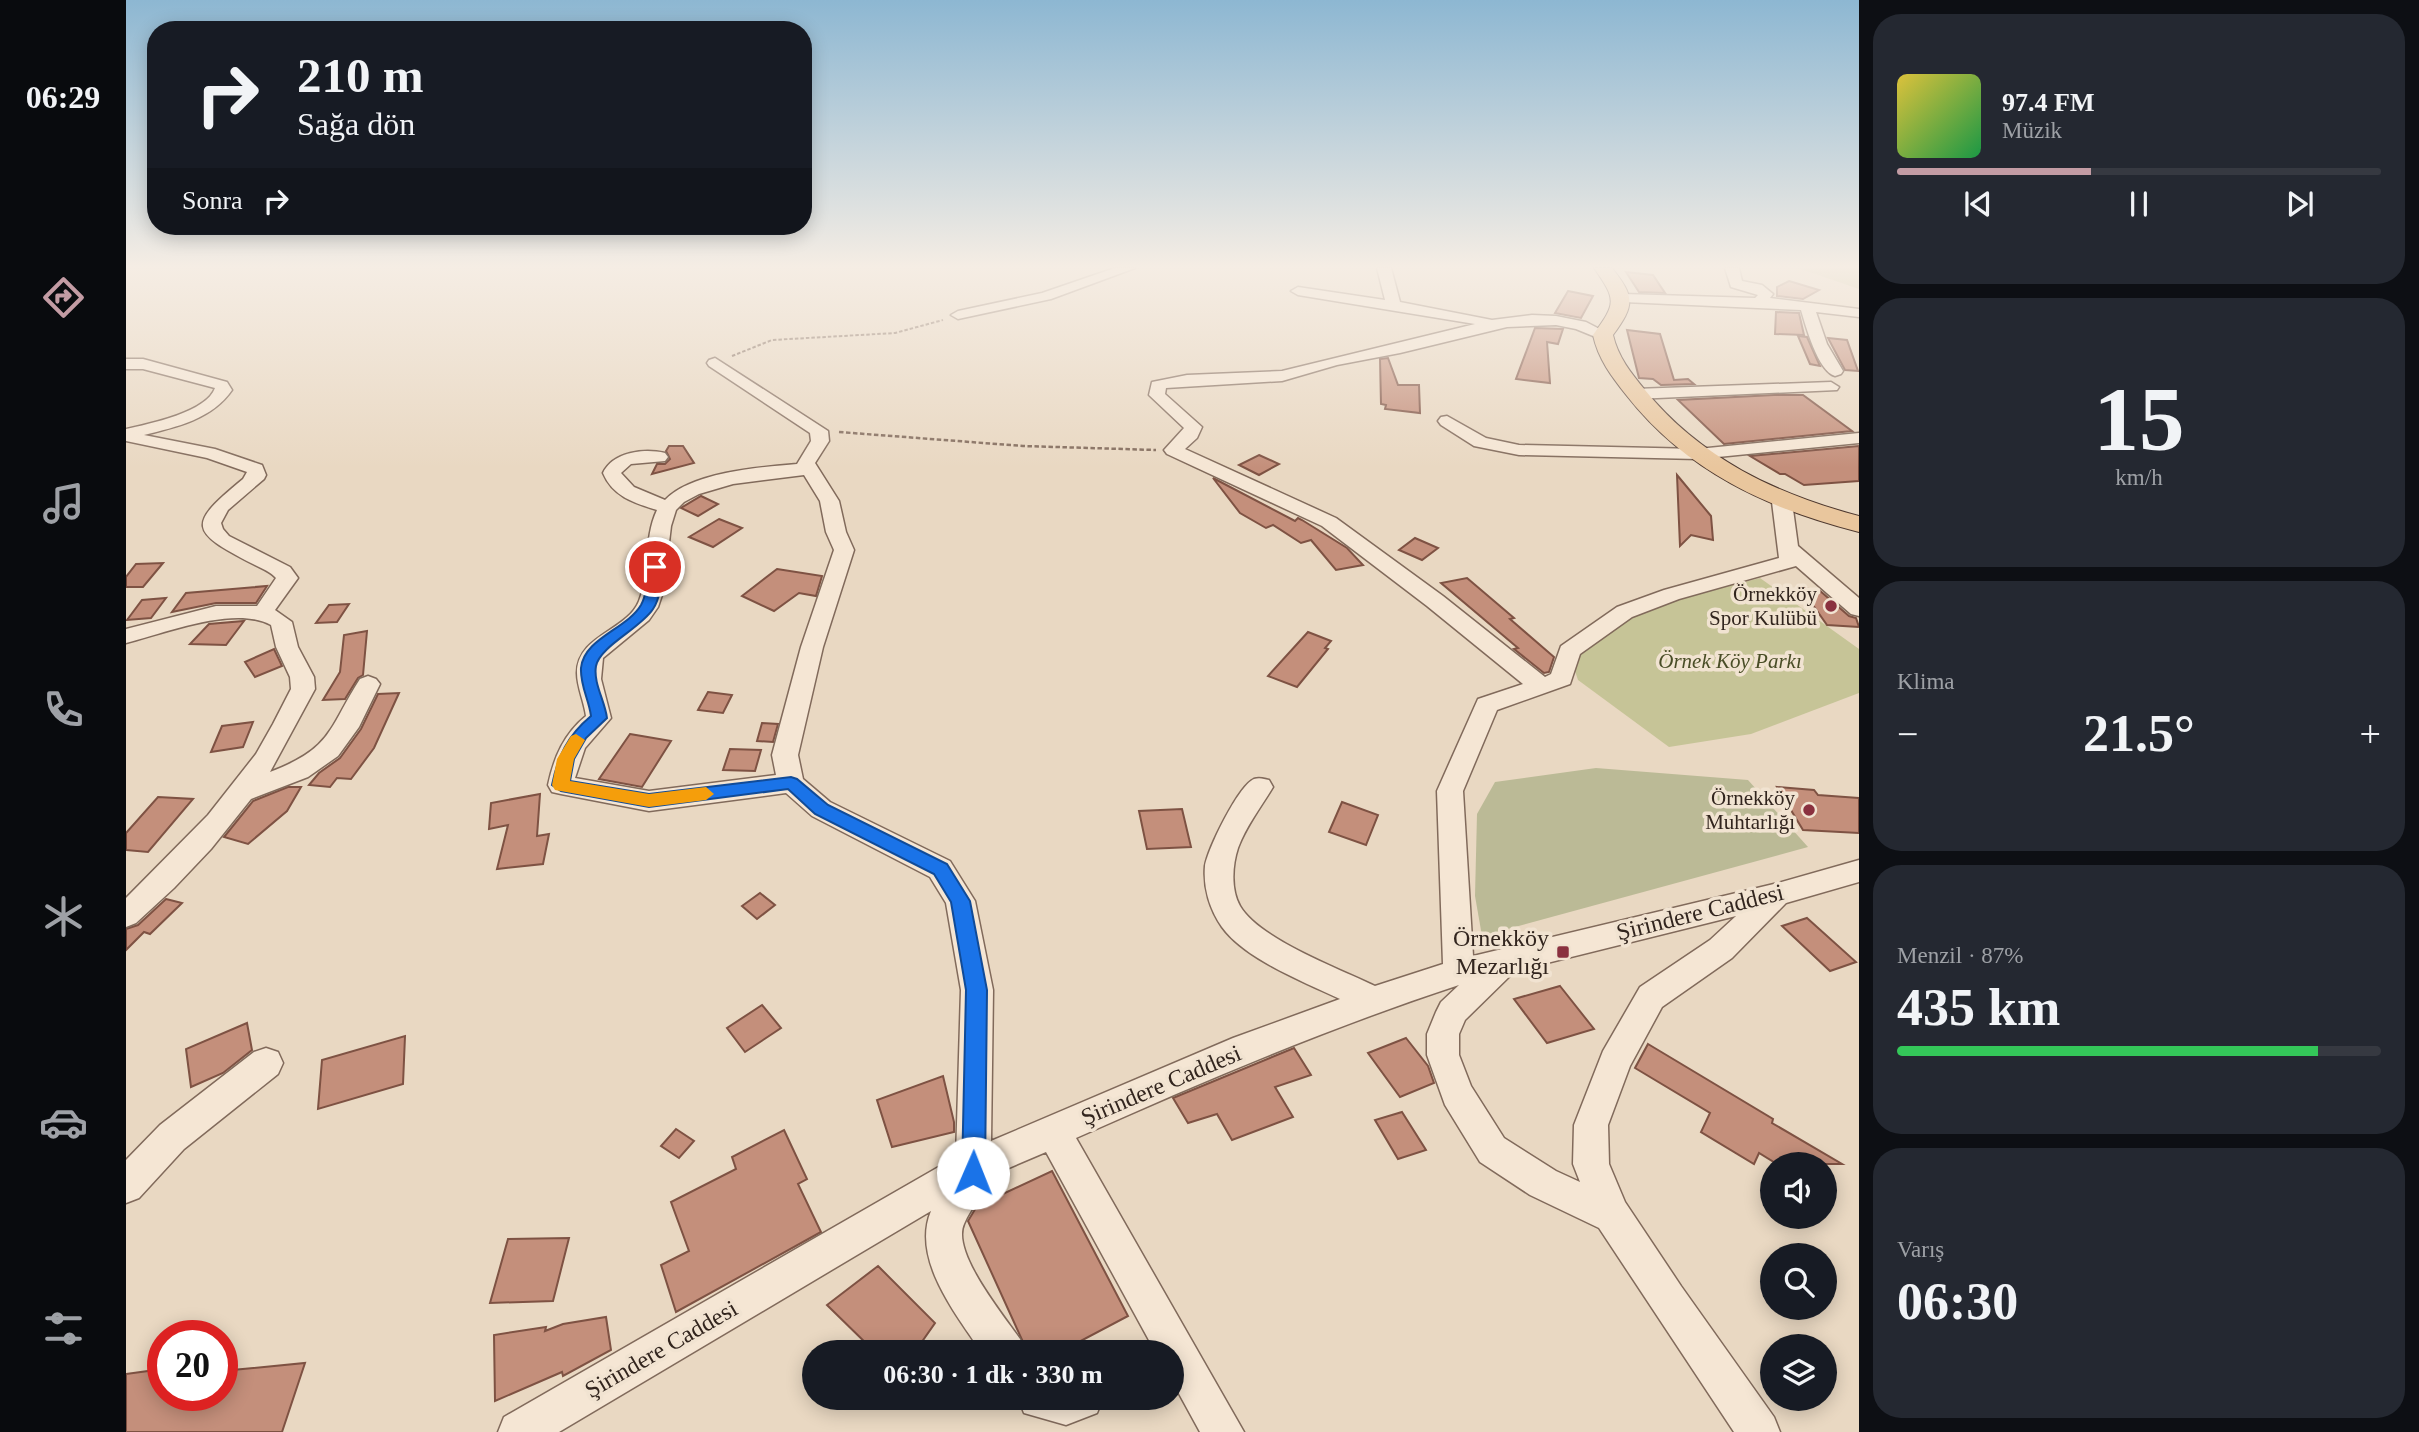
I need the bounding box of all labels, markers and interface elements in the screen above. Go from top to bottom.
text: 210 m [297,48,424,103]
icon: right [182,49,273,140]
text: 06:29 [26,79,100,115]
text: 97.4 FM [2002,88,2094,117]
text: Sağa dön [297,106,415,142]
text: Müzik [2002,118,2062,143]
icon: right [257,182,295,220]
icon: previous [1959,185,1997,223]
icon: pause [2120,185,2158,223]
icon: next [2281,185,2319,223]
text: Sonra [182,186,243,215]
icon: directions [39,273,88,322]
text: 15 [2094,369,2185,470]
text: km/h [2115,465,2163,490]
icon: music [39,479,88,528]
pin [625,537,685,597]
icon: arrive [636,548,674,586]
place label: Örnekköy Spor Kulübü [1709,582,1817,630]
marker: Örnekköy Spor Kulübü [1823,598,1839,614]
park label: Örnek Köy Parkı [1658,649,1802,673]
text: Klima [1897,669,1955,694]
icon: phone [39,685,88,734]
text: 21.5° [2083,705,2195,762]
text: − [1897,713,1918,755]
text: + [2360,713,2381,755]
place label: Örnekköy Muhtarlığı [1705,786,1795,834]
marker: Örnekköy Muhtarlığı [1801,802,1817,818]
street label: Şirindere Caddesi [1614,879,1787,945]
icon: climate [39,892,88,941]
place label: Örnekköy Mezarlığı [1453,925,1549,979]
text: Menzil · 87% [1897,943,2023,968]
marker: Örnekköy Mezarlığı [1555,944,1571,960]
text: 435 km [1897,979,2060,1036]
street label: Şirindere Caddesi [1077,1039,1245,1130]
icon: car [39,1098,88,1147]
position arrow [936,1136,1010,1210]
map controls [1760,1152,1837,1411]
button: sound [1760,1152,1837,1229]
text: Varış [1897,1237,1944,1262]
button: search [1760,1243,1837,1320]
text: 06:30 [1897,1273,2018,1330]
street label: Şirindere Caddesi [580,1295,742,1403]
icon: filters [39,1304,88,1353]
speed limit sign: 20 [147,1320,238,1411]
button: layers [1760,1334,1837,1411]
text: 06:30 · 1 dk · 330 m [883,1360,1103,1389]

